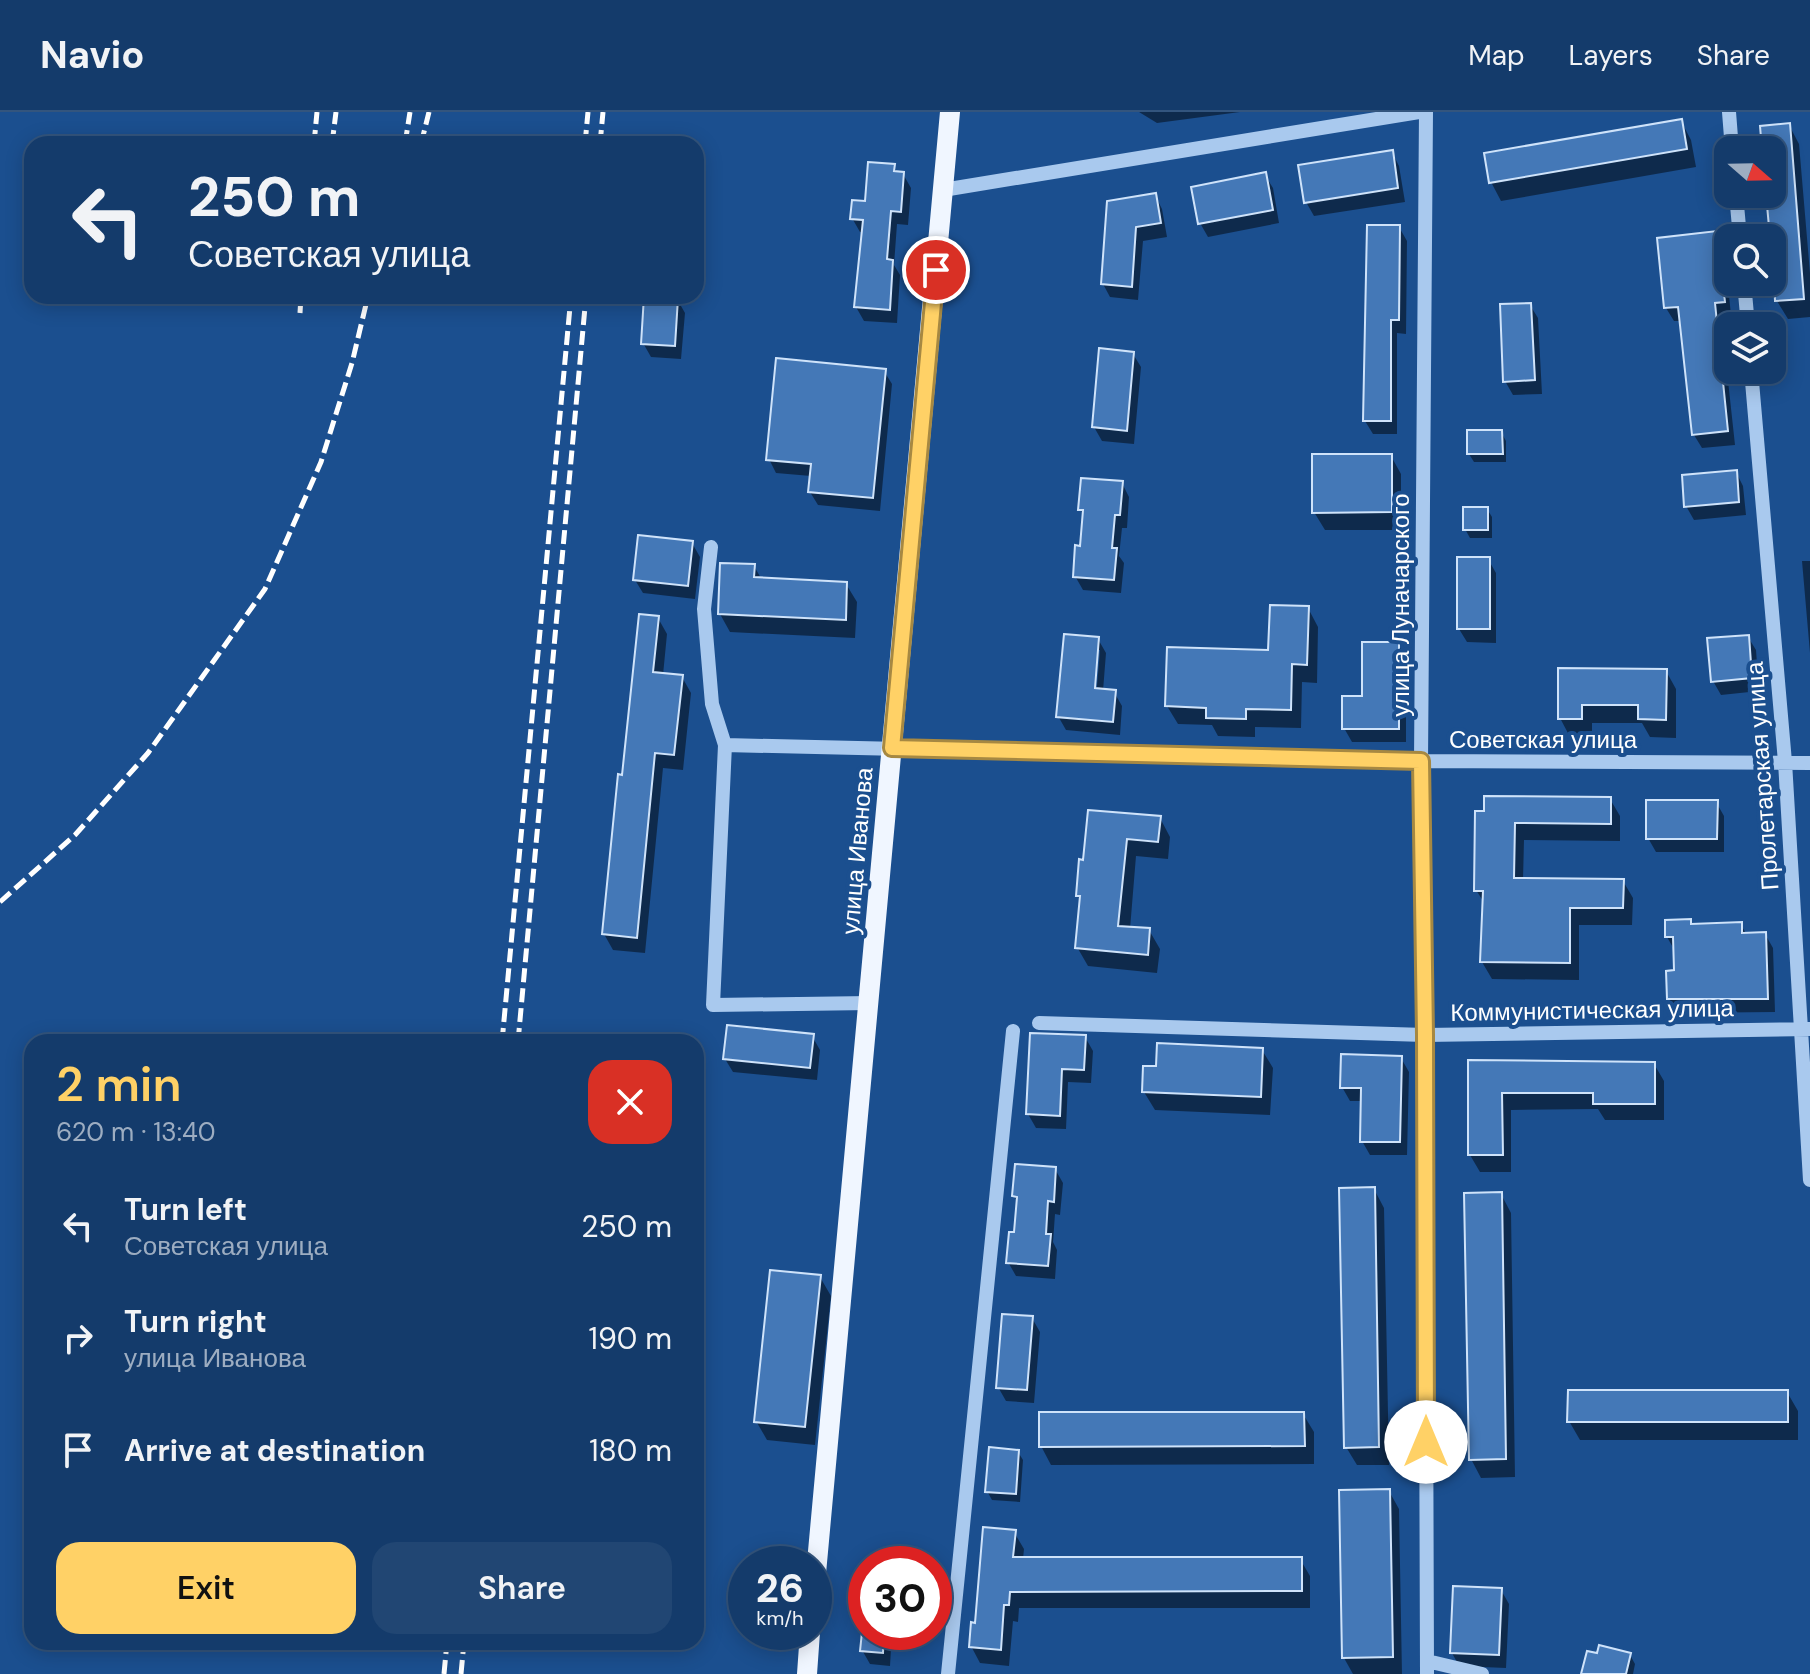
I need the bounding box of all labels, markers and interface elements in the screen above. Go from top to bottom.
text: Navio [40,30,144,80]
text: Map [1468,37,1525,74]
text: Layers [1569,37,1653,74]
text: Share [1697,37,1770,74]
north arrow [1714,136,1786,208]
map controls [1714,136,1786,384]
text: 250 m [188,160,360,233]
icon: left [56,168,160,272]
button: search [1714,224,1786,296]
text: Советская улица [188,231,470,278]
pin [902,236,970,304]
icon: arrive [914,248,958,292]
button: layers [1714,312,1786,384]
street label: улица Луначарского [1385,493,1416,717]
street label: Пролетарская улица [1739,660,1785,891]
street label: Советская улица [1449,724,1638,755]
street label: улица Иванова [834,765,880,936]
street label: Коммунистическая улица [1450,992,1735,1028]
text: 2 min [56,1053,182,1116]
button: close [588,1060,672,1144]
text: 620 m · 13:40 [56,1115,216,1149]
text: Turn left [124,1190,247,1229]
icon: left [56,1204,100,1248]
text: 250 m [581,1207,672,1246]
text: Советская улица [124,1229,328,1263]
text: Turn right [124,1302,267,1341]
icon: right [56,1316,100,1360]
text: 190 m [589,1319,672,1358]
text: улица Иванова [124,1341,306,1375]
position arrow [1384,1400,1468,1484]
icon: arrive [56,1428,100,1472]
text: Arrive at destination [124,1431,425,1470]
text: 180 m [589,1431,672,1470]
button: Exit [56,1542,356,1634]
button: Share [372,1542,672,1634]
speed limit sign: 30 [848,1546,952,1650]
text: 26 [756,1562,804,1614]
text: km/h [756,1605,804,1631]

